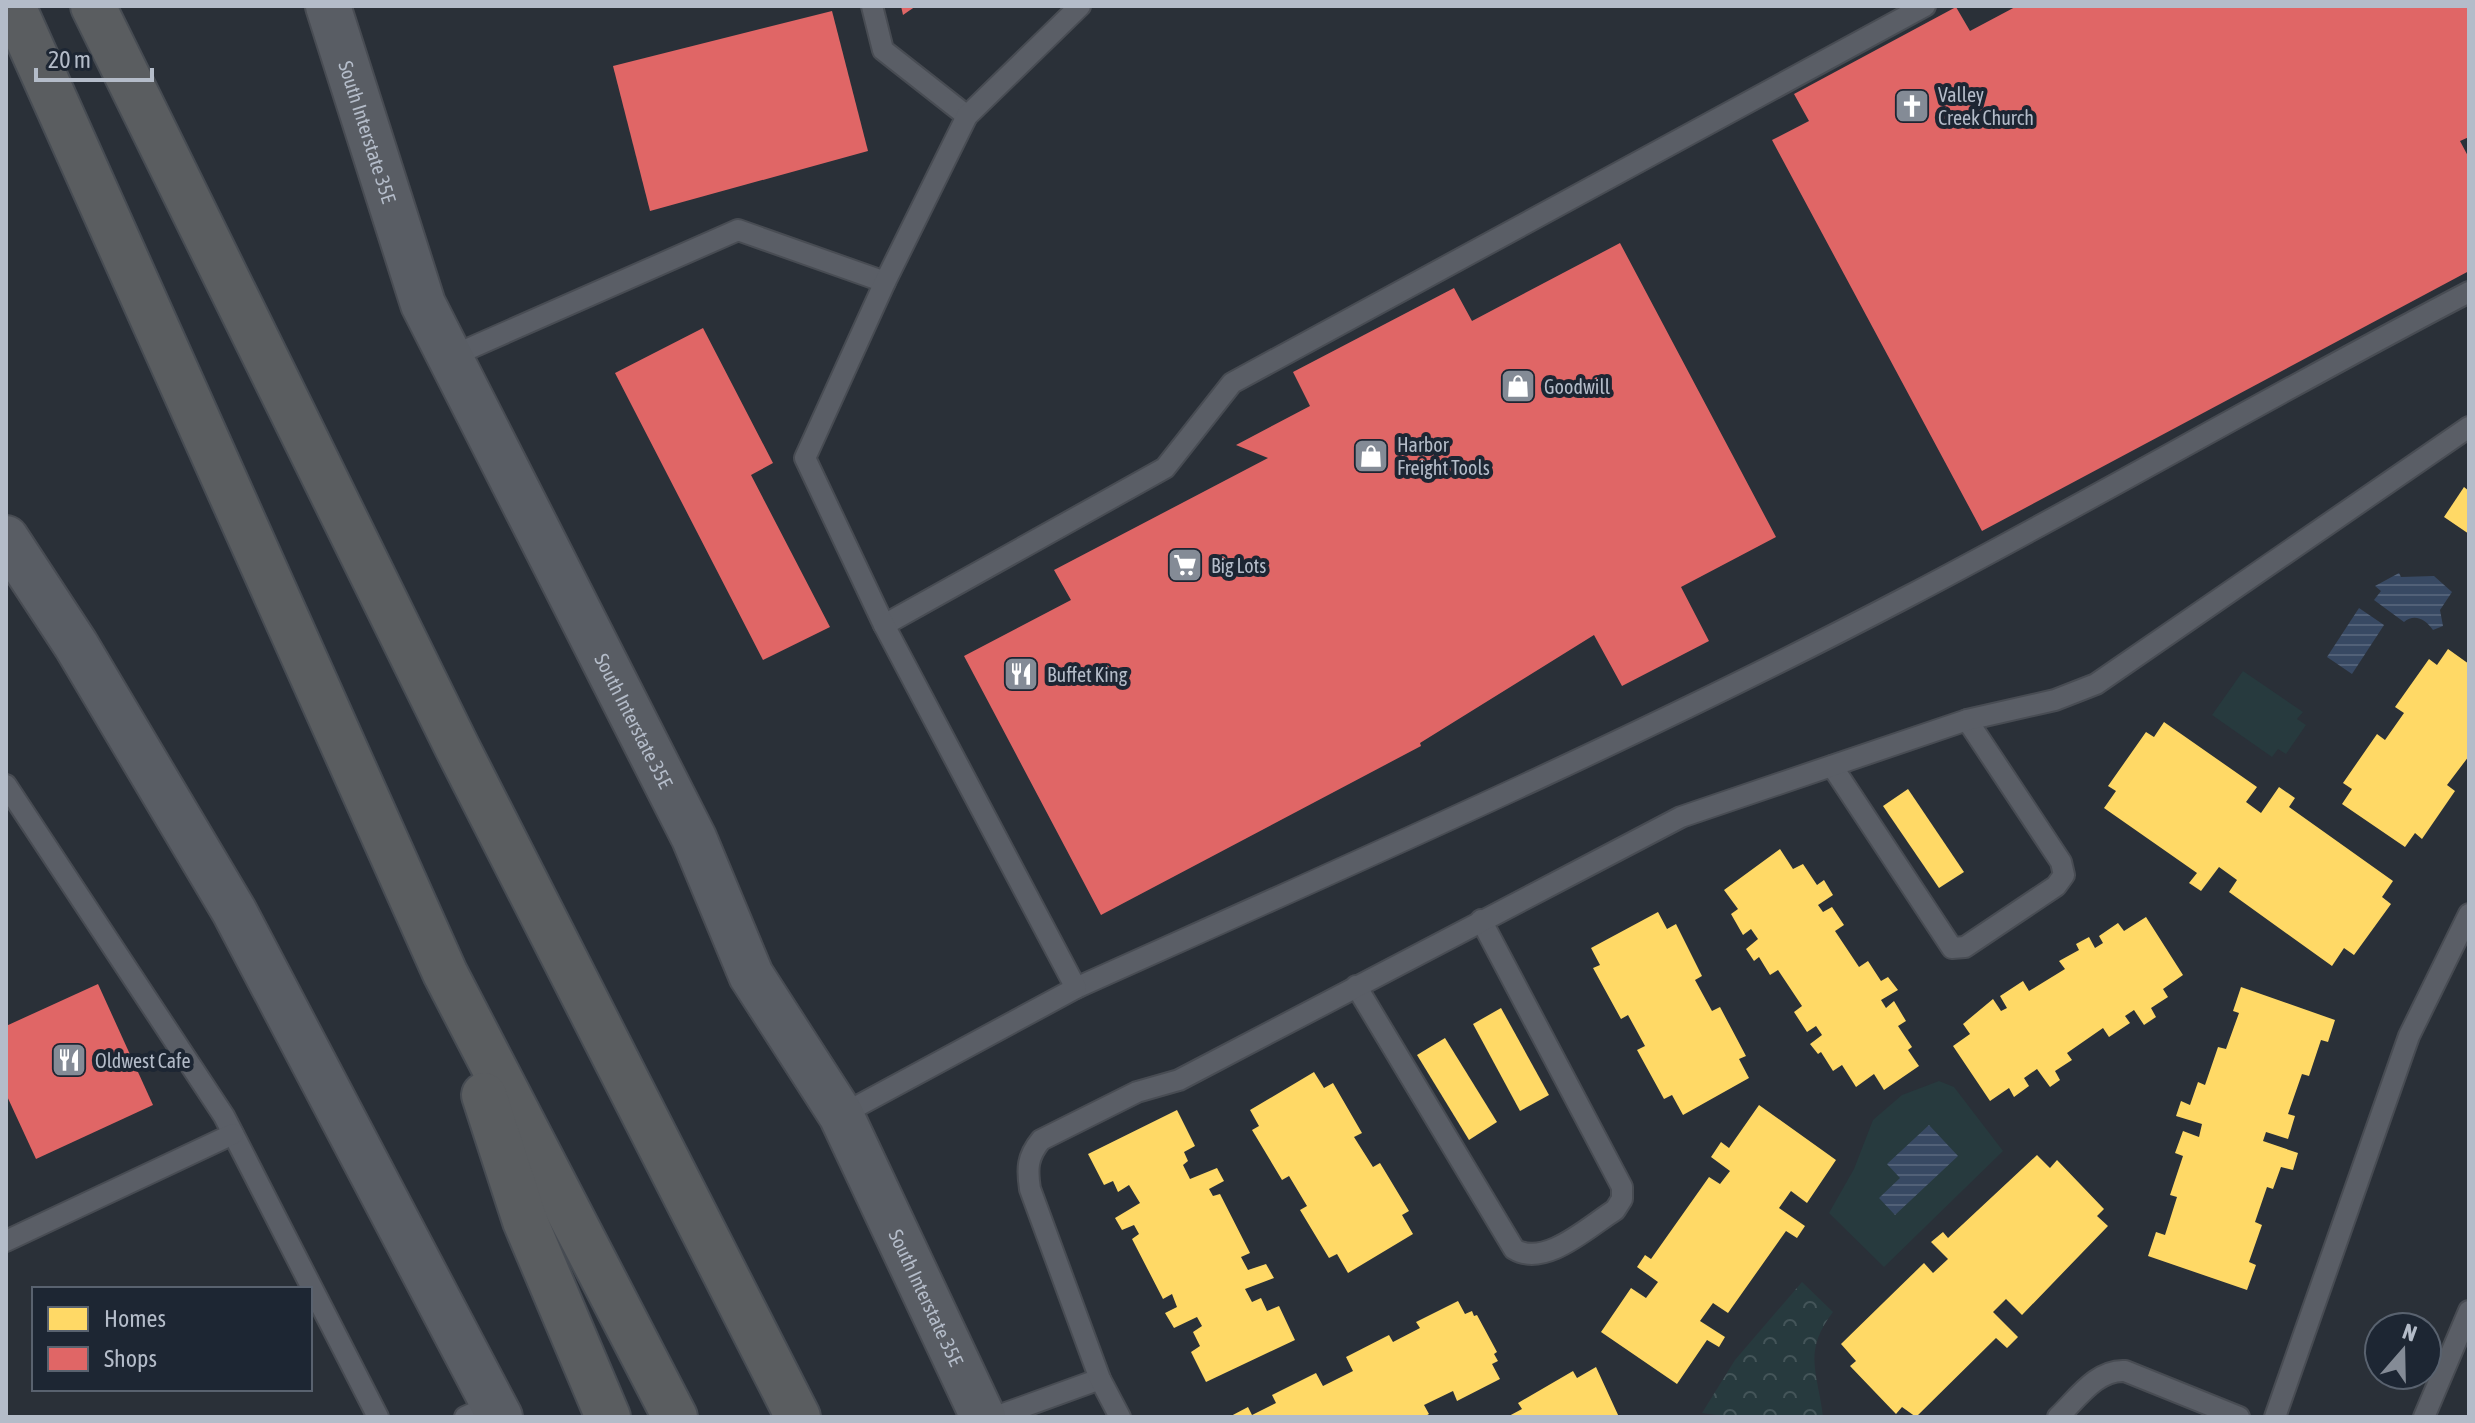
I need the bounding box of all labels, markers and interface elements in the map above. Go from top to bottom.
scale bar [36,32,152,82]
text: 20 m [48,46,91,73]
street label: South Interstate 35E [335,58,402,206]
place label: Valley Creek Church [1938,83,2034,129]
church icon: Valley Creek Church [1893,87,1931,125]
shop icon: Goodwill [1499,367,1537,405]
place label: Goodwill [1544,375,1611,398]
place label: Harbor Freight Tools [1397,433,1490,479]
shop icon: Harbor Freight Tools [1352,437,1390,475]
supermarket icon: Big Lots [1166,546,1204,584]
place label: Big Lots [1211,554,1266,577]
street label: South Interstate 35E [591,649,678,792]
restaurant icon: Buffet King [1002,655,1040,693]
place label: Buffet King [1047,663,1128,686]
restaurant icon: Oldwest Cafe [50,1041,88,1079]
place label: Oldwest Cafe [95,1049,191,1072]
street label: South Interstate 35E [885,1226,969,1370]
legend [32,1287,312,1391]
text: Homes [104,1305,166,1332]
north arrow [2363,1311,2443,1391]
text: N [2399,1318,2420,1347]
text: Shops [104,1345,157,1372]

